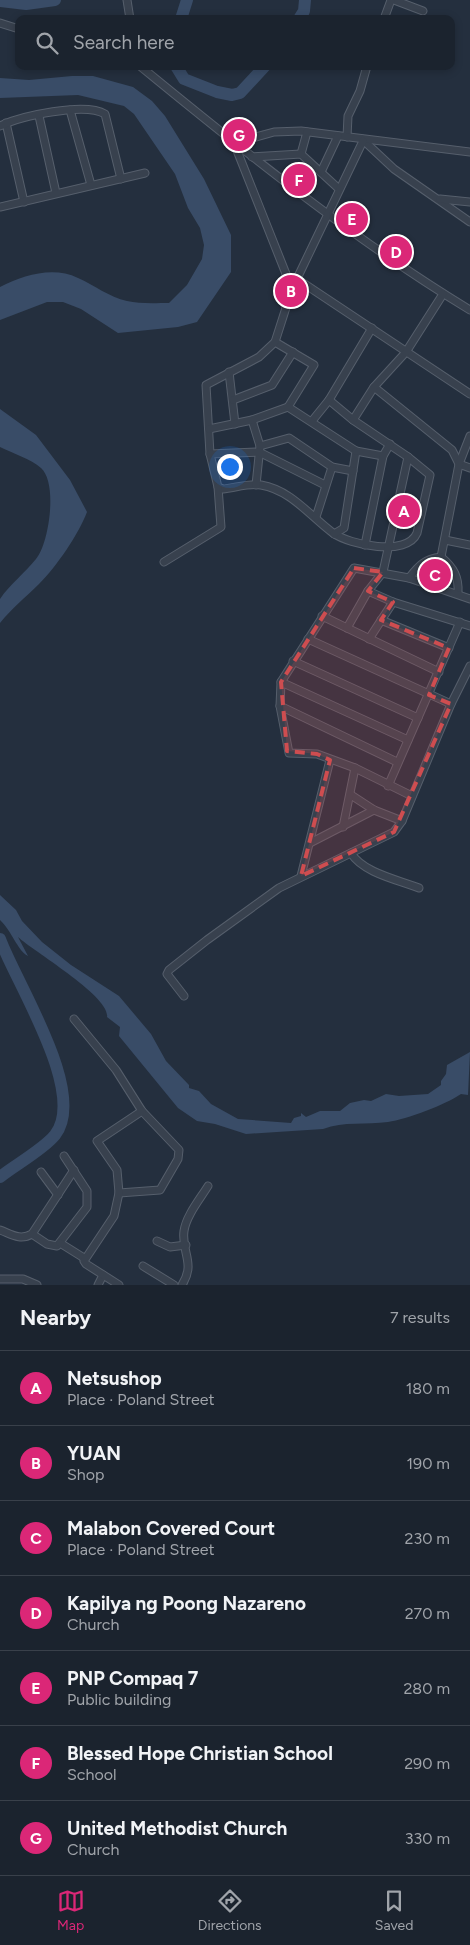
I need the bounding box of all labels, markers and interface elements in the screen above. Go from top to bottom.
search box [15,15,455,70]
icon: search [33,29,61,57]
text: Search here [73,31,175,54]
pin: G [223,116,255,154]
pin: F [283,161,315,199]
pin: E [336,200,368,238]
pin: D [380,233,412,271]
pin: B [275,272,307,310]
your location [217,454,243,480]
pin: A [388,492,420,530]
pin: C [419,556,451,594]
text: Nearby [20,1305,91,1330]
text: 7 results [390,1308,450,1327]
text: Netsushop [67,1367,162,1390]
text: A [30,1379,42,1398]
text: 180 m [406,1379,450,1398]
text: Place · Poland Street [67,1390,214,1409]
text: YUAN [67,1442,121,1465]
text: B [31,1454,41,1473]
text: 190 m [407,1454,450,1473]
text: Shop [67,1465,105,1484]
text: Malabon Covered Court [67,1517,275,1540]
text: C [30,1529,42,1548]
text: 230 m [405,1529,450,1548]
text: Place · Poland Street [67,1540,214,1559]
text: Kapilya ng Poong Nazareno [67,1592,306,1615]
text: D [30,1604,42,1623]
text: 270 m [405,1604,450,1623]
text: Church [67,1615,119,1634]
text: PNP Compaq 7 [67,1667,198,1690]
text: E [31,1679,41,1698]
text: 280 m [403,1679,450,1698]
text: Public building [67,1690,171,1709]
text: Blessed Hope Christian School [67,1742,333,1765]
text: F [32,1754,40,1773]
text: 290 m [404,1754,450,1773]
text: School [67,1765,117,1784]
text: United Methodist Church [67,1817,287,1840]
text: G [30,1829,42,1848]
text: 330 m [405,1829,450,1848]
text: Church [67,1840,119,1859]
tab: Map [57,1887,85,1934]
tab: Directions [198,1887,262,1934]
tab: Saved [375,1887,413,1934]

